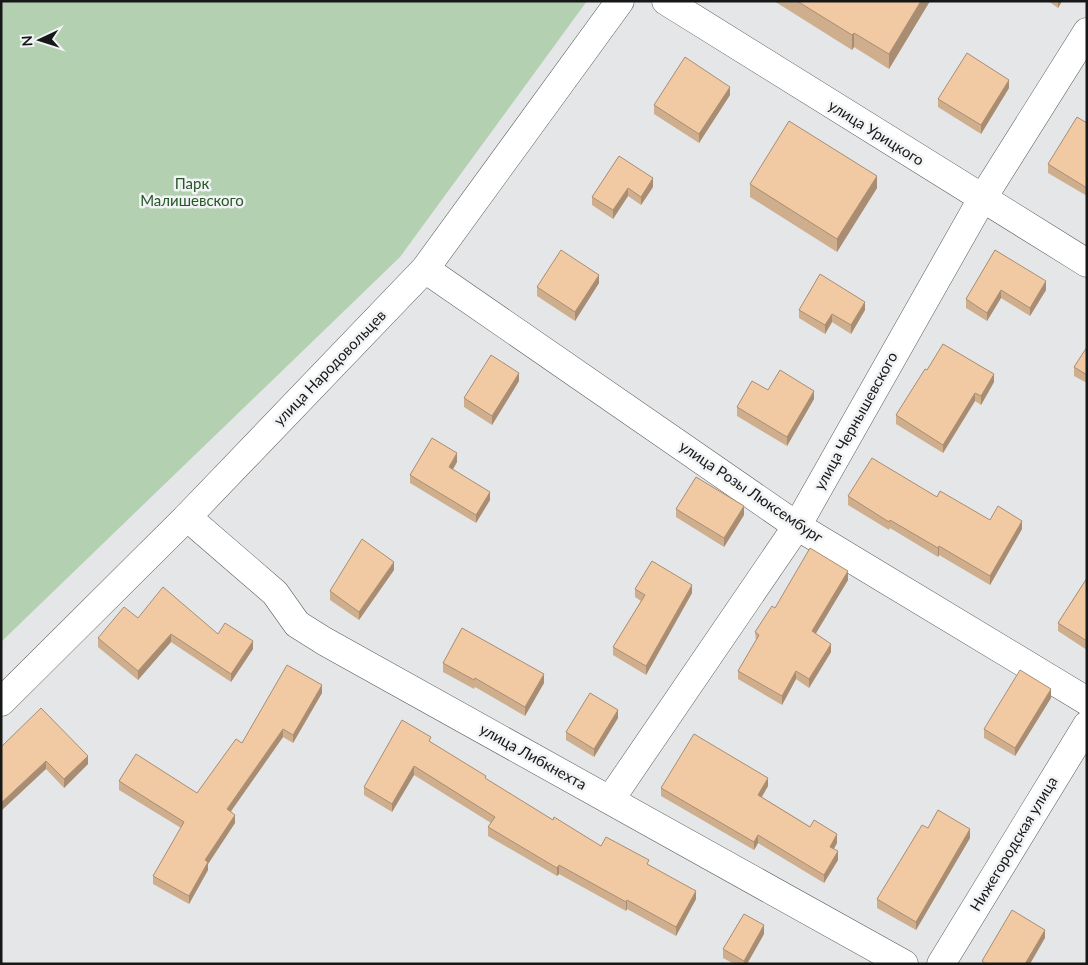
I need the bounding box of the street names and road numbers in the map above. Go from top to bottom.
street label: улица Урицкого [825,95,928,169]
street label: улица Народовольцев [269,306,389,429]
street label: улица Чернышевского [810,348,901,493]
street label: улица Розы Люксембург [676,436,827,546]
street label: улица Либкнехта [477,719,590,793]
street label: Нижегородская улица [966,773,1061,914]

